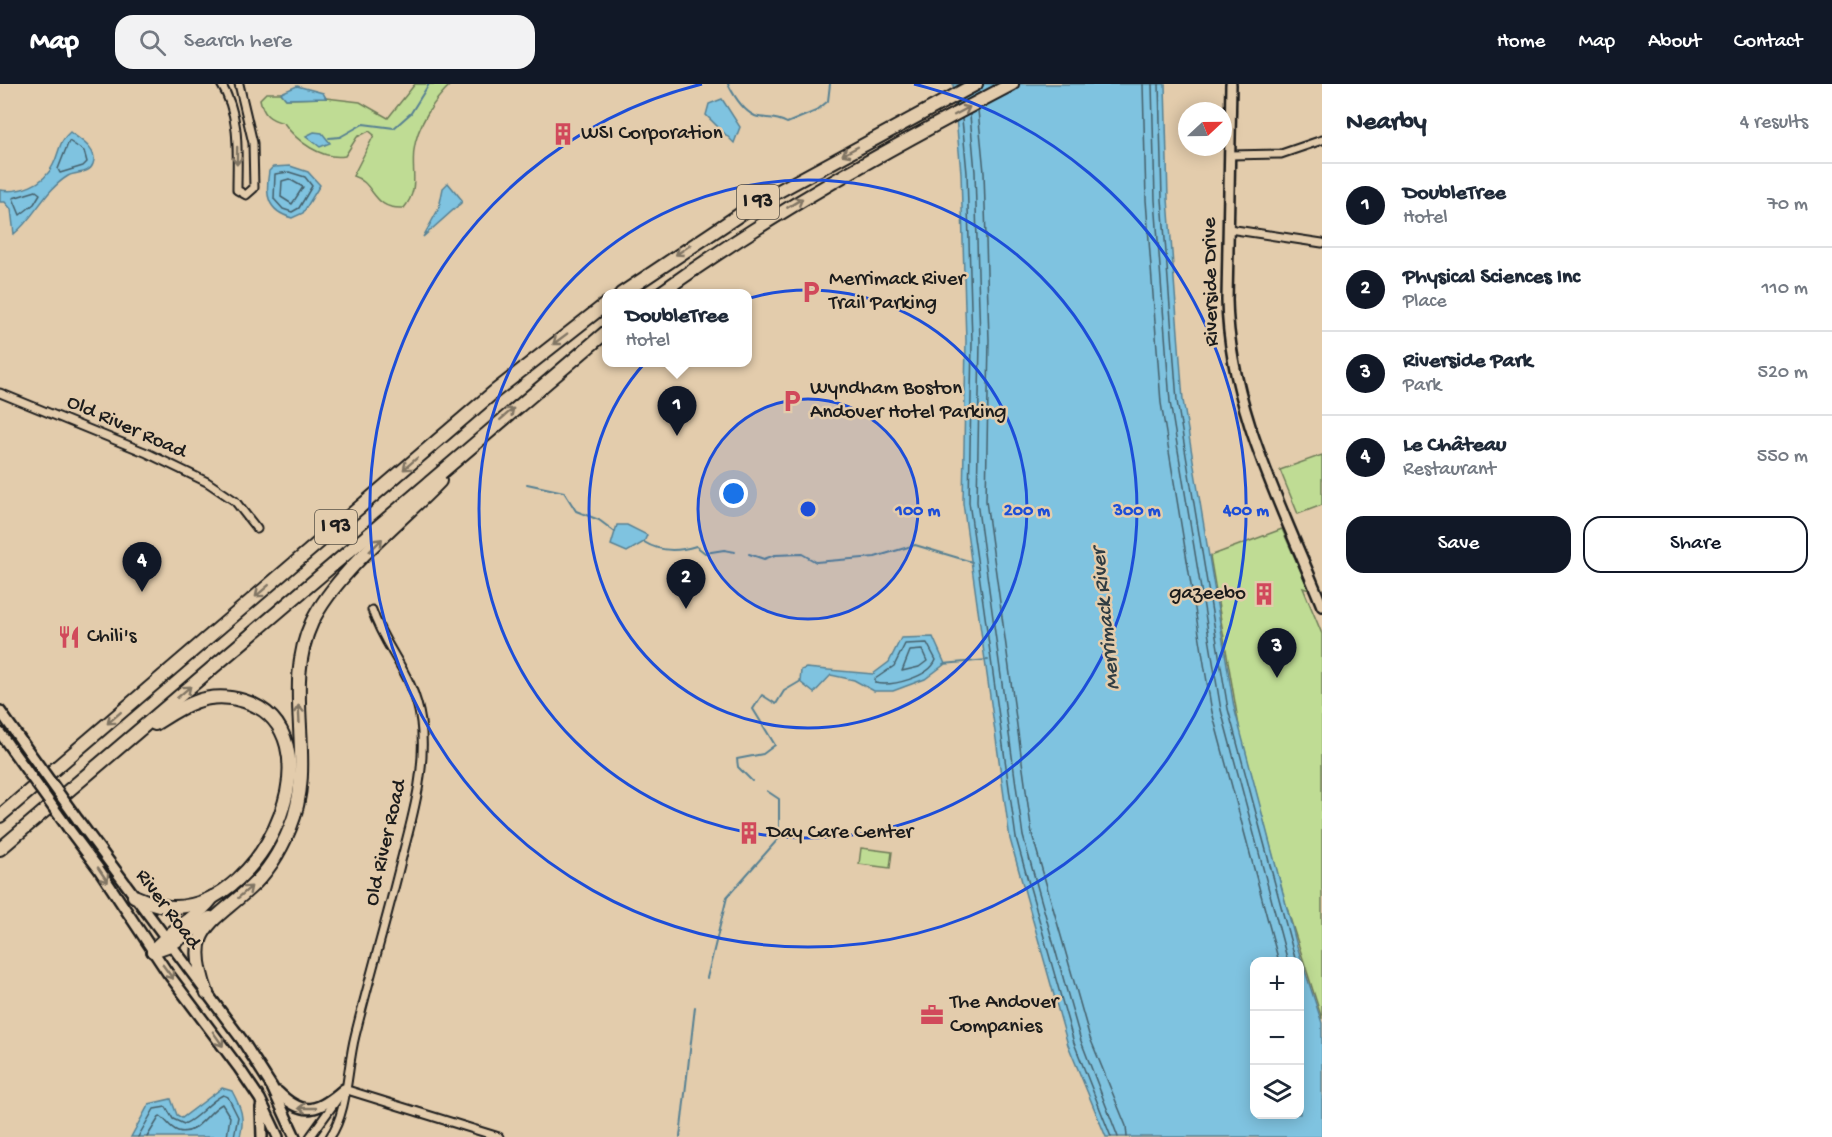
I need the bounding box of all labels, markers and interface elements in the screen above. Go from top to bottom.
search box [115,15,535,69]
text: Map [30,26,79,59]
icon: search [136,26,169,59]
text: Search here [184,29,292,55]
text: Home [1497,30,1545,55]
text: Map [1578,30,1615,55]
text: About [1648,30,1701,55]
text: Contact [1734,30,1802,55]
north arrow [1178,102,1232,156]
one-way arrow [953,104,971,116]
text: Nearby [1346,108,1427,139]
text: 4 results [1740,112,1808,135]
building icon: WSI Corporation [550,121,576,147]
place label: WSI Corporation [581,122,723,147]
one-way arrow [842,145,859,157]
one-way arrow [231,146,243,166]
text: DoubleTree [1403,181,1506,207]
road number: I 93 [737,185,779,219]
text: 1 [1361,194,1370,217]
text: 70 m [1767,194,1808,217]
one-way arrow [786,197,803,209]
text: Hotel [1403,207,1448,230]
street label: Riverside Drive [1198,216,1226,347]
one-way arrow [674,244,691,257]
text: Physical Sciences Inc [1403,265,1580,291]
place label: Merrimack River Trail Parking [828,268,967,317]
text: 2 [1361,278,1370,301]
text: 110 m [1762,278,1808,301]
parking icon: Merrimack River Trail Parking [798,279,824,305]
popup [602,289,752,367]
text: Place [1403,291,1447,314]
text: DoubleTree [626,304,728,330]
text: Hotel [626,330,670,353]
one-way arrow [552,332,568,345]
text: Riverside Park [1403,349,1532,375]
text: 3 [1360,362,1371,385]
text: 520 m [1757,362,1808,385]
text: Park [1403,375,1441,398]
place label: Wyndham Boston Andover Hotel Parking [810,377,1007,426]
pin: 1 [658,386,696,436]
parking icon: Wyndham Boston Andover Hotel Parking [779,388,805,414]
street label: Old River Road [62,390,191,466]
one-way arrow [499,407,514,421]
text: Le Château [1403,433,1506,459]
text: 4 [1361,446,1370,469]
text: 550 m [1757,446,1808,469]
one-way arrow [403,457,418,471]
text: Restaurant [1403,459,1496,482]
your location [719,479,748,508]
centre of rings [798,499,818,519]
text: 100 m [895,501,941,522]
text: 200 m [1004,501,1050,522]
text: 300 m [1113,501,1161,522]
text: 400 m [1222,501,1269,522]
road number: I 93 [315,510,357,544]
button: Save [1346,516,1571,573]
button: Share [1583,516,1808,573]
one-way arrow [369,537,383,552]
pin: 4 [122,542,162,592]
water label: Merrimack River [1086,543,1127,691]
pin: 2 [666,560,706,609]
building icon: gazeebo [1251,581,1277,607]
place label: gazeebo [1169,582,1246,607]
one-way arrow [255,584,270,598]
restaurant icon: Chili's [56,624,82,650]
place label: Chili's [87,625,138,650]
pin: 3 [1258,628,1296,678]
one-way arrow [176,685,191,699]
one-way arrow [294,704,305,724]
one-way arrow [107,711,122,725]
street label: Old River Road [360,776,414,908]
building icon: Day Care Center [736,820,762,846]
place label: Day Care Center [765,821,915,846]
street label: River Road [129,865,206,956]
one-way arrow [97,867,109,883]
one-way arrow [237,885,252,899]
map controls [1250,957,1304,1119]
button: + [1250,957,1304,1011]
one-way arrow [162,964,174,980]
place label: The Andover Companies [949,991,1060,1040]
office icon: The Andover Companies [919,1002,945,1028]
button: − [1250,1011,1304,1065]
one-way arrow [212,1031,224,1047]
button: layers [1250,1065,1304,1119]
one-way arrow [298,1102,318,1113]

